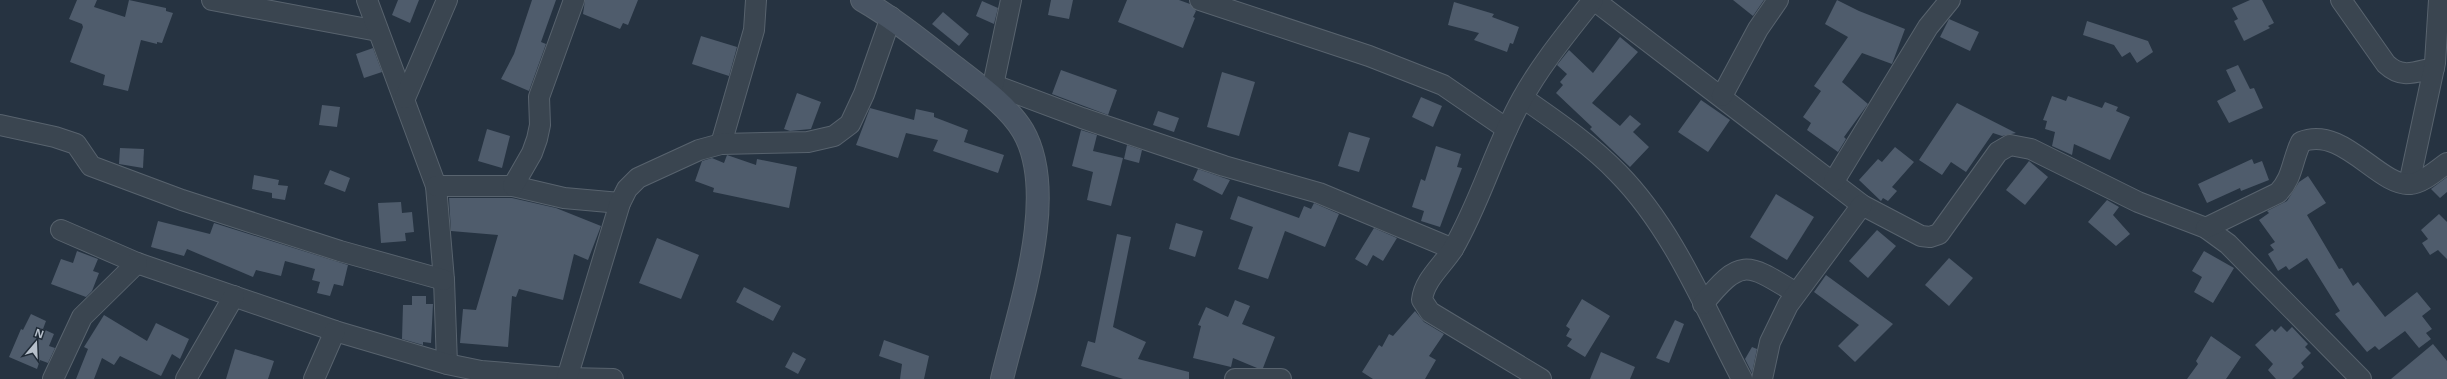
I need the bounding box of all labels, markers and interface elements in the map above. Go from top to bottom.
north arrow [16,323,56,363]
text: N [33,325,46,342]

